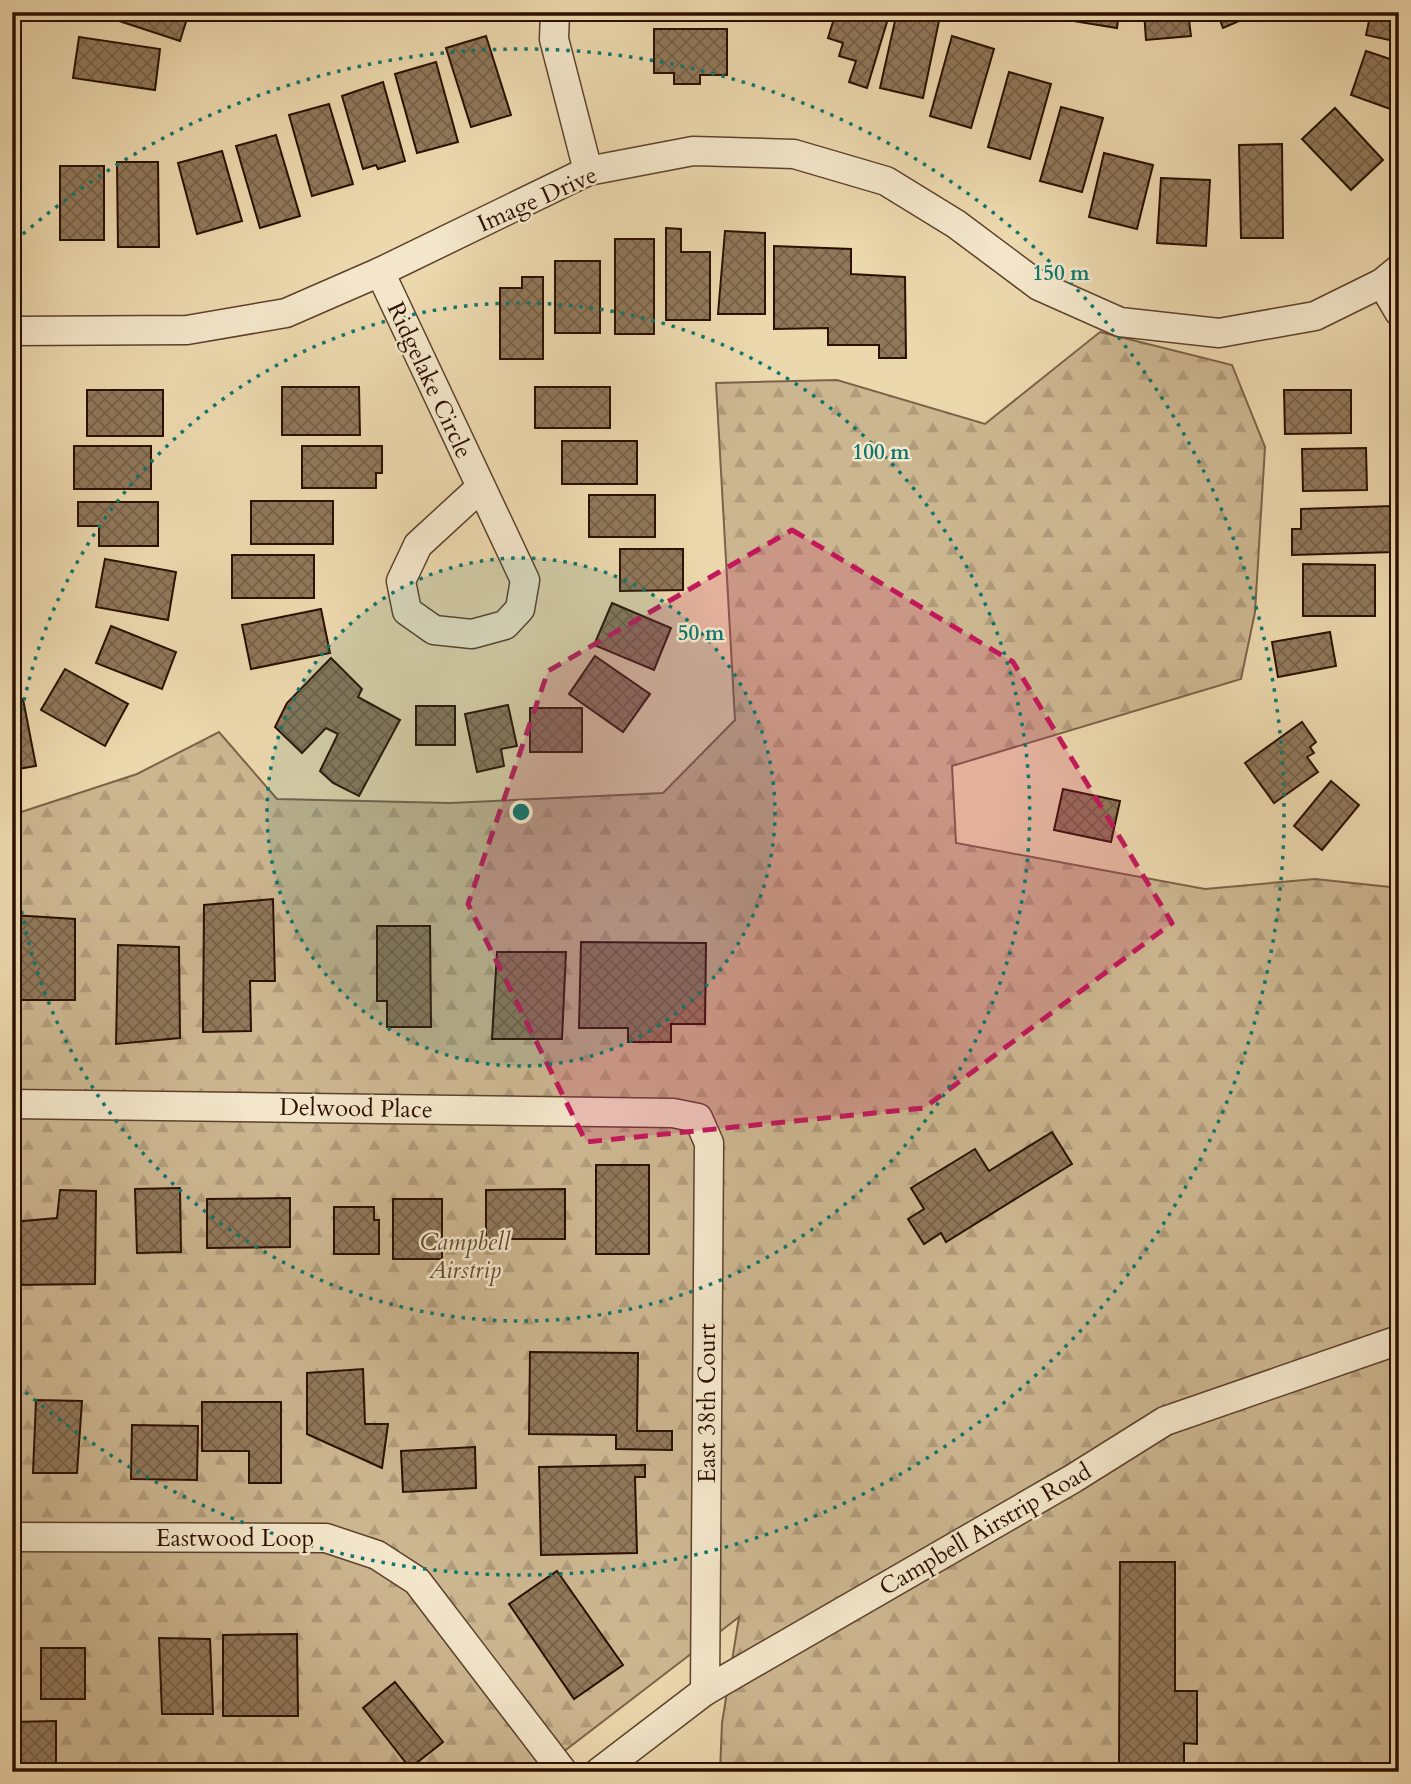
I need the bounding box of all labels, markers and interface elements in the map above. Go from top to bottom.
street label: Image Drive [472,158,602,241]
text: 150 m [1032,259,1090,288]
street label: Ridgelake Circle [379,297,480,464]
text: 100 m [852,438,910,467]
text: 50 m [678,619,725,648]
centre of rings [509,800,533,824]
street label: Delwood Place [279,1091,433,1126]
park label: Campbell Airstrip [420,1226,512,1287]
street label: East 38th Court [691,1323,724,1483]
street label: Campbell Airstrip Road [873,1455,1098,1604]
street label: Eastwood Loop [156,1522,314,1555]

